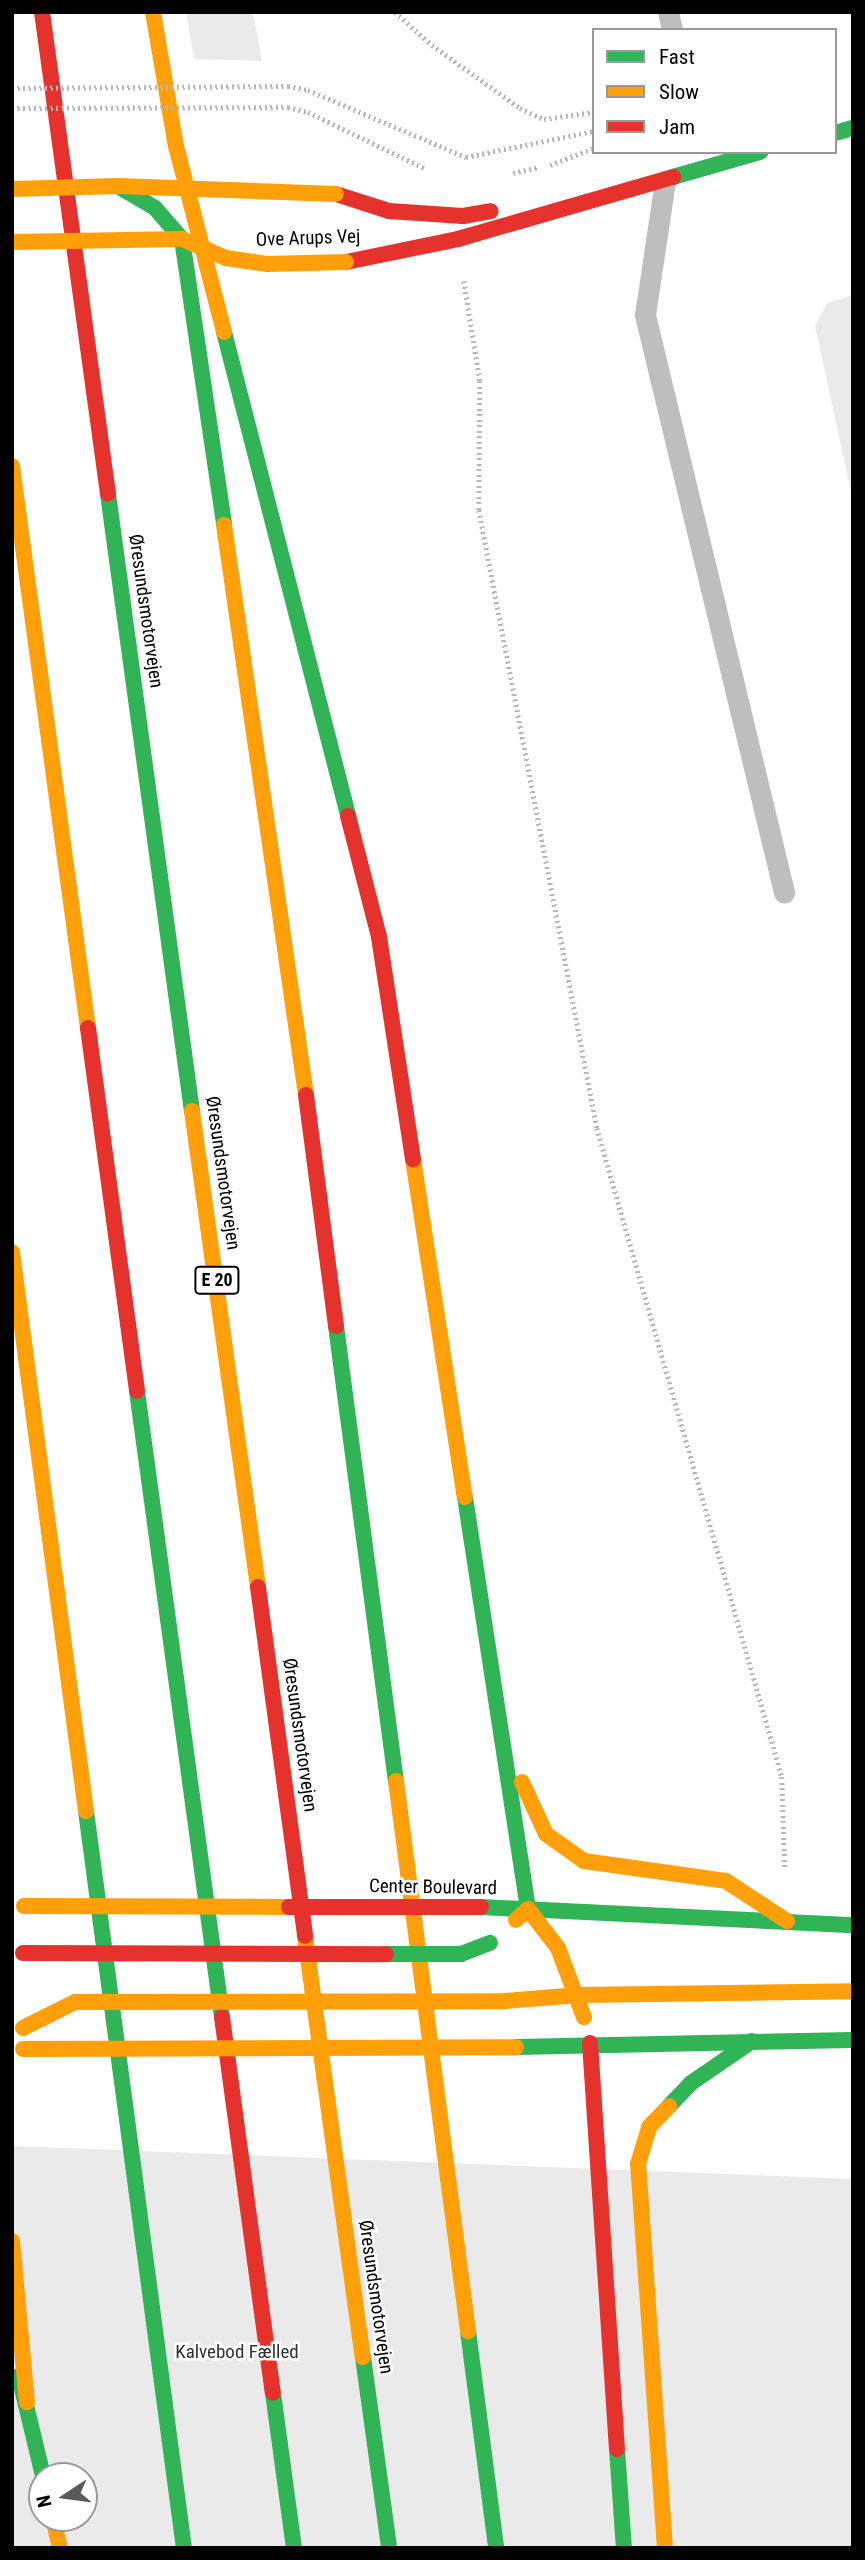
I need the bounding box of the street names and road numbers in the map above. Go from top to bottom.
street label: Ove Arups Vej [255,225,361,251]
street label: Øresundsmotorvejen [124,533,168,689]
street label: Øresundsmotorvejen [201,1095,245,1251]
road number: E 20 [194,1266,240,1294]
street label: Øresundsmotorvejen [278,1657,322,1813]
street label: Center Boulevard [369,1874,497,1900]
street label: Øresundsmotorvejen [354,2219,398,2375]

